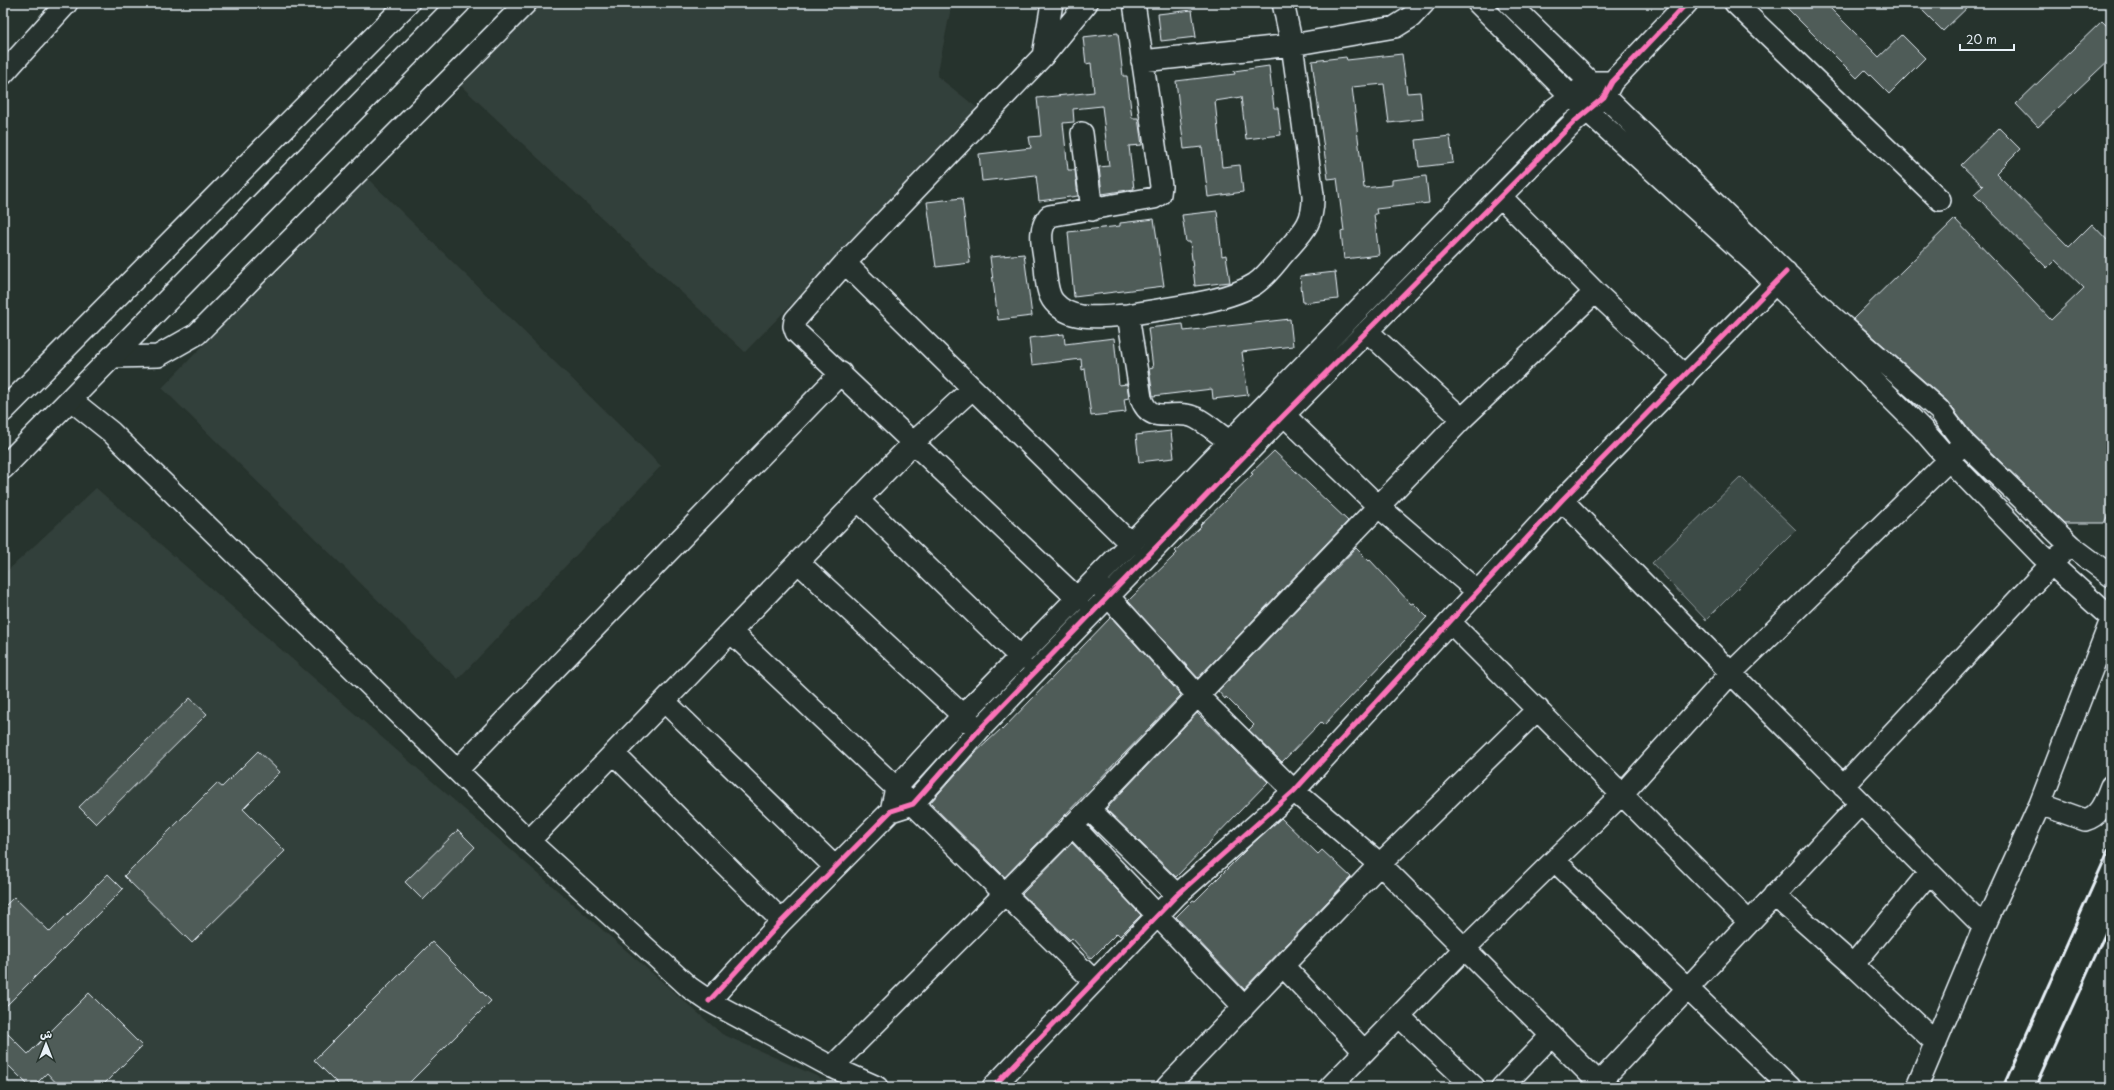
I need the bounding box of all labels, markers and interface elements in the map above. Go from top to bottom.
scale bar [1960,26,2014,52]
text: 20 m [1966,30,1997,48]
north arrow [26,1024,66,1064]
text: ش [40,1025,52,1042]

